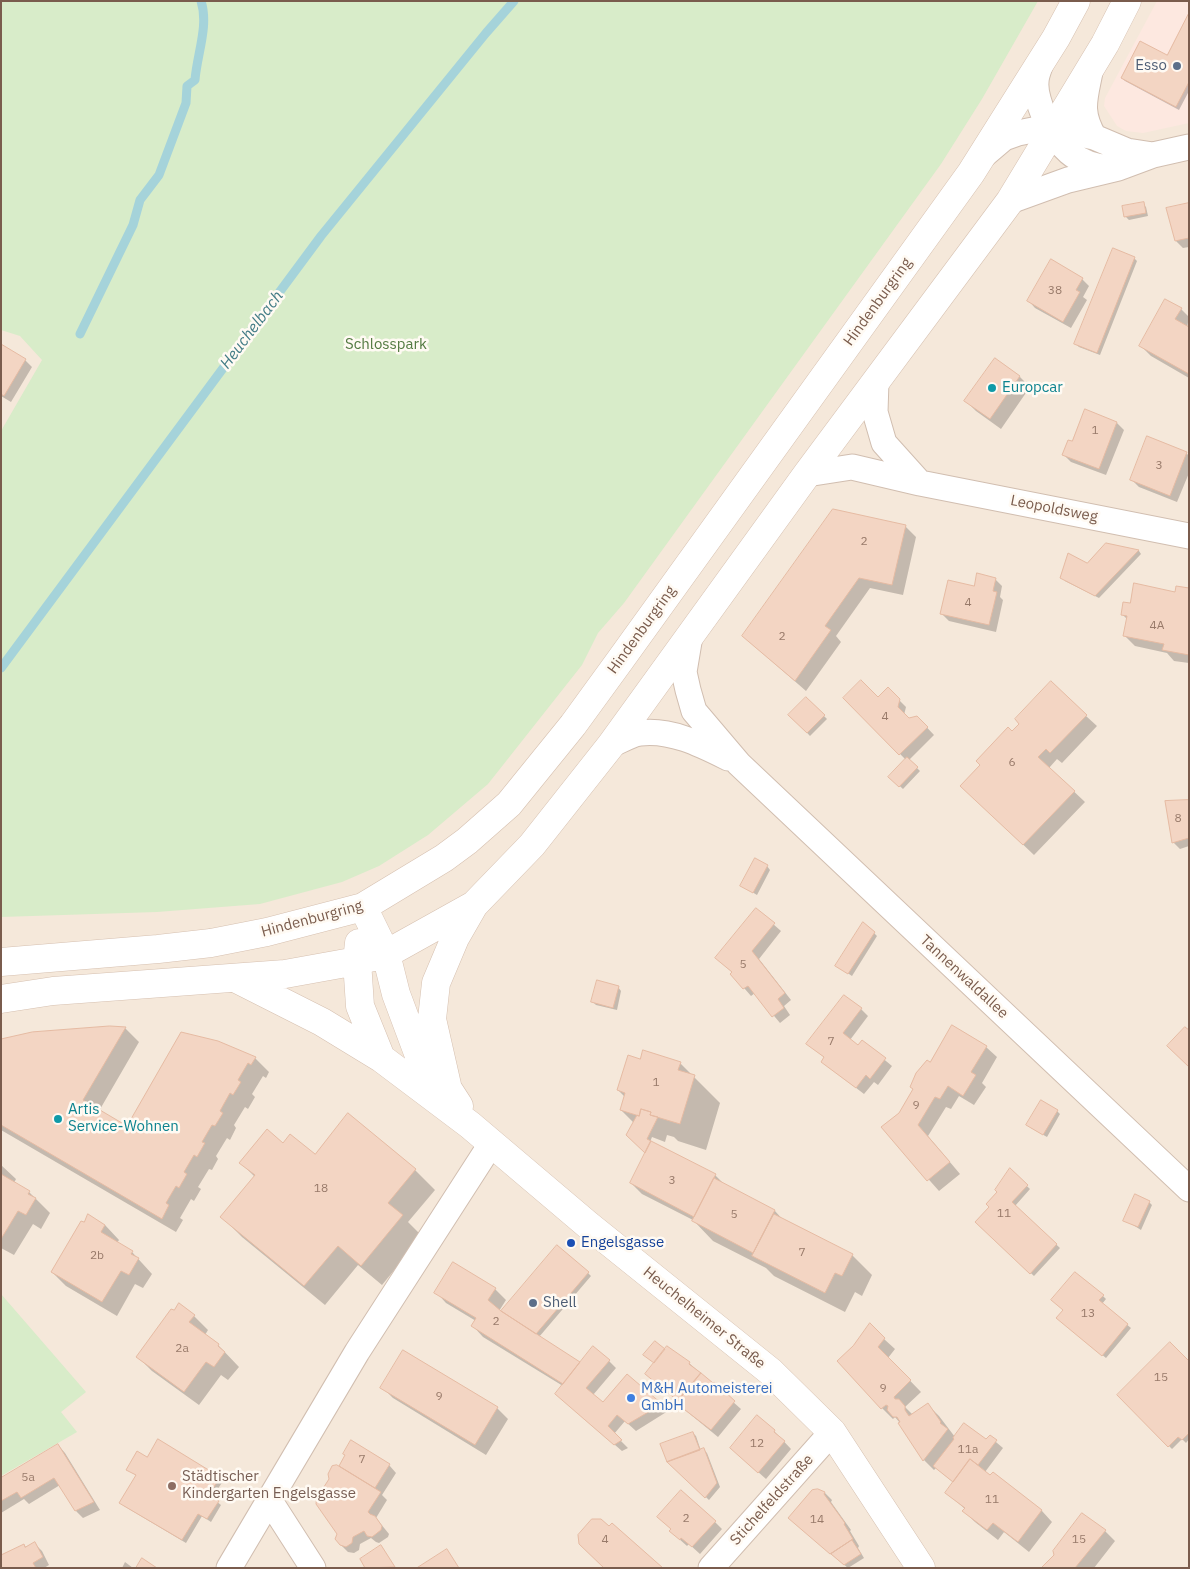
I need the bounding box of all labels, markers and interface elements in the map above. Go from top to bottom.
place label: Esso [1135,57,1167,75]
marker: Esso [1171,60,1183,72]
street label: Hindenburgring [840,255,916,349]
house number: 38 [1048,284,1062,298]
water label: Heuchelbach [216,287,288,373]
park label: Schlosspark [345,336,427,354]
place label: Europcar [1002,379,1063,397]
marker: Europcar [986,382,998,394]
house number: 1 [1091,424,1099,438]
house number: 3 [1155,459,1163,473]
street label: Leopoldsweg [1009,492,1099,526]
house number: 2 [860,535,868,549]
street label: Hindenburgring [604,583,680,677]
house number: 4 [964,596,972,610]
house number: 4A [1150,619,1164,633]
house number: 2 [778,630,786,644]
house number: 4 [881,710,889,724]
house number: 6 [1008,756,1016,770]
house number: 8 [1174,812,1182,826]
street label: Hindenburgring [259,897,365,941]
street label: Tannenwaldallee [916,932,1012,1022]
house number: 5 [739,958,747,972]
house number: 7 [827,1035,835,1049]
house number: 1 [652,1076,660,1090]
house number: 9 [912,1099,920,1113]
place label: Artis Service-Wohnen [68,1101,179,1136]
marker: Artis Service-Wohnen [52,1113,64,1125]
house number: 3 [668,1174,676,1188]
house number: 18 [314,1182,328,1196]
house number: 11 [997,1207,1011,1221]
house number: 5 [730,1208,738,1222]
place label: Engelsgasse [581,1234,664,1252]
marker: Engelsgasse [565,1237,577,1249]
house number: 7 [798,1246,806,1260]
house number: 2b [90,1249,104,1263]
street label: Heuchelheimer Straße [639,1263,769,1373]
place label: Shell [543,1294,577,1312]
marker: Shell [527,1297,539,1309]
house number: 13 [1081,1307,1095,1321]
house number: 2 [492,1315,500,1329]
house number: 2a [175,1342,189,1356]
house number: 15 [1154,1371,1168,1385]
place label: M&H Automeisterei GmbH [641,1380,773,1415]
house number: 9 [879,1382,887,1396]
house number: 9 [435,1390,443,1404]
marker: M&H Automeisterei GmbH [625,1392,637,1404]
house number: 12 [750,1437,764,1451]
house number: 11a [958,1443,978,1457]
street label: Stichelfeldstraße [727,1451,817,1549]
house number: 7 [358,1453,366,1467]
place label: Städtischer Kindergarten Engelsgasse [182,1468,356,1503]
house number: 5a [21,1471,35,1485]
marker: Städtischer Kindergarten Engelsgasse [166,1480,178,1492]
house number: 11 [985,1493,999,1507]
house number: 2 [682,1512,690,1526]
house number: 14 [810,1513,824,1527]
house number: 4 [601,1533,609,1547]
house number: 15 [1072,1533,1086,1547]

